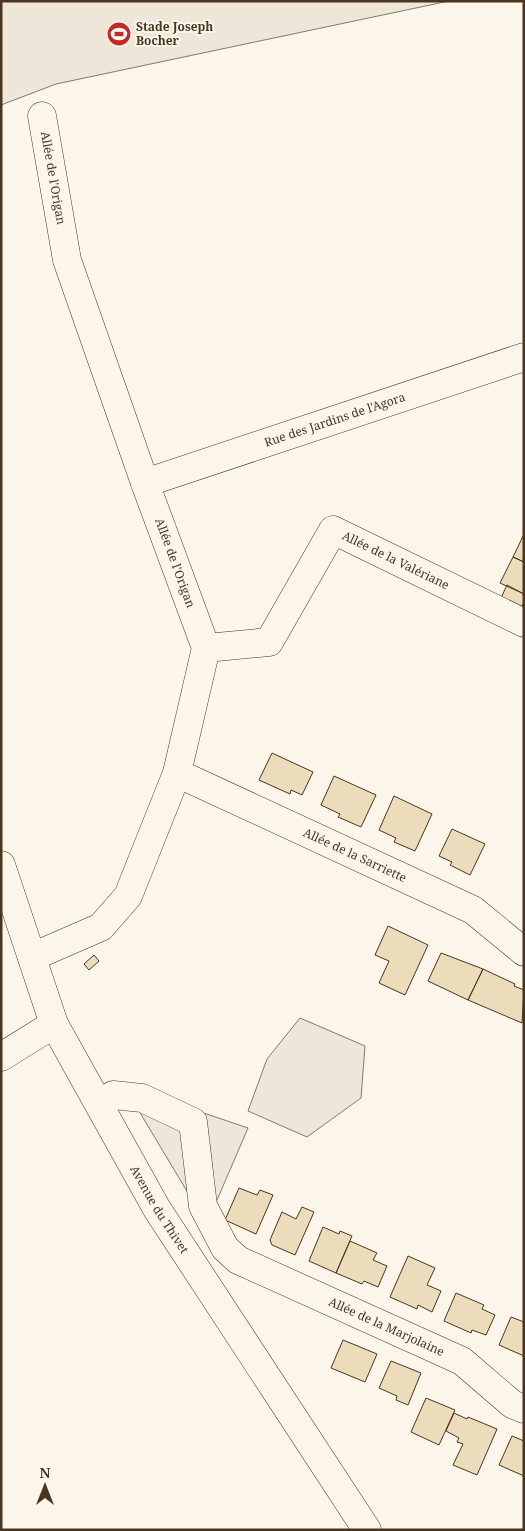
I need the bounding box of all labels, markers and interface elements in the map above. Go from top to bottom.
place label: Stade Joseph Bocher [136,18,213,49]
sports icon: Stade Joseph Bocher [106,21,132,47]
street label: Allée de l'Origan [37,130,70,226]
street label: Rue des Jardins de l'Agora [262,388,408,451]
street label: Allée de l'Origan [151,516,200,610]
street label: Allée de la Valériane [339,527,452,593]
street label: Allée de la Sarriette [301,824,410,886]
street label: Avenue du Thivet [126,1162,193,1257]
street label: Allée de la Marjolaine [326,1293,447,1360]
north arrow [20,1461,70,1511]
text: N [39,1463,51,1482]

